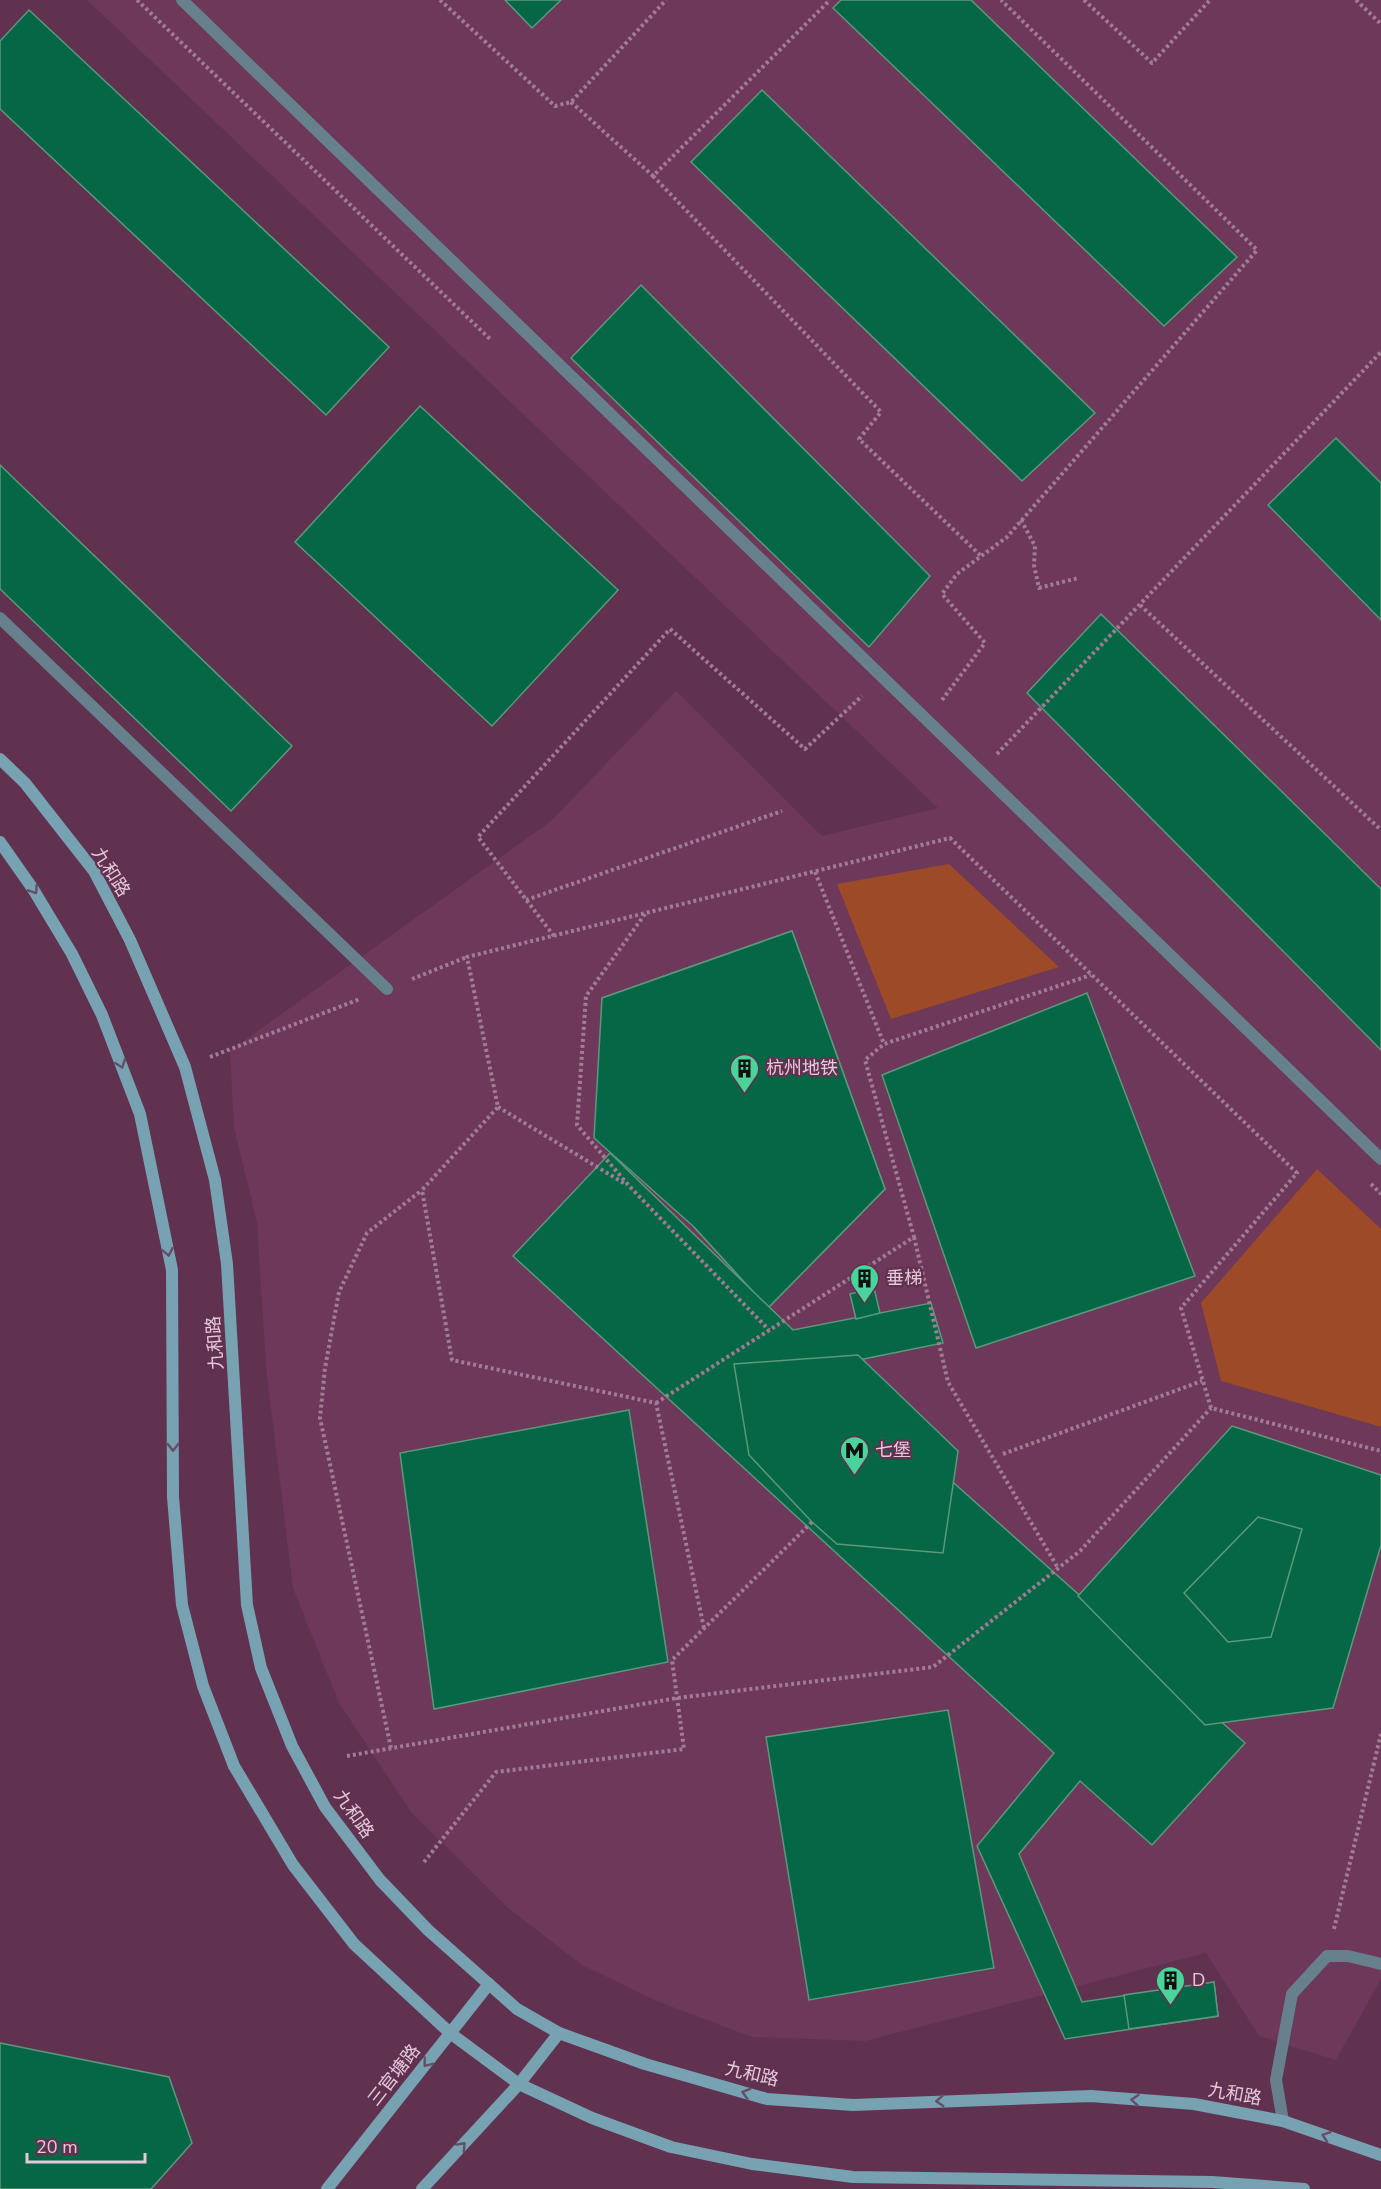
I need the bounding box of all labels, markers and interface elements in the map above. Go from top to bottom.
street label: 九和路 [87,843,135,901]
one-way arrow [26,884,38,894]
building icon: 杭州地铁 [729,1052,761,1094]
place label: 杭州地铁 [766,1056,838,1080]
one-way arrow [114,1058,126,1069]
one-way arrow [161,1247,174,1257]
building icon: 垂梯 [849,1262,881,1304]
place label: 垂梯 [886,1266,922,1290]
street label: 九和路 [201,1315,229,1371]
metro station icon: 七堡 [838,1434,870,1476]
place label: 七堡 [875,1438,911,1462]
one-way arrow [167,1442,179,1451]
street label: 九和路 [329,1785,379,1843]
building icon: D [1155,1964,1187,2006]
place label: D [1192,1968,1205,1992]
street label: 三官塘路 [362,2039,426,2111]
one-way arrow [423,2056,434,2067]
street label: 九和路 [723,2056,781,2092]
street label: 九和路 [1206,2077,1264,2111]
one-way arrow [741,2088,752,2100]
one-way arrow [1130,2093,1139,2106]
one-way arrow [936,2095,945,2108]
scale bar [27,2126,146,2164]
one-way arrow [1321,2130,1332,2143]
text: 20 m [36,2135,78,2159]
one-way arrow [455,2142,466,2153]

